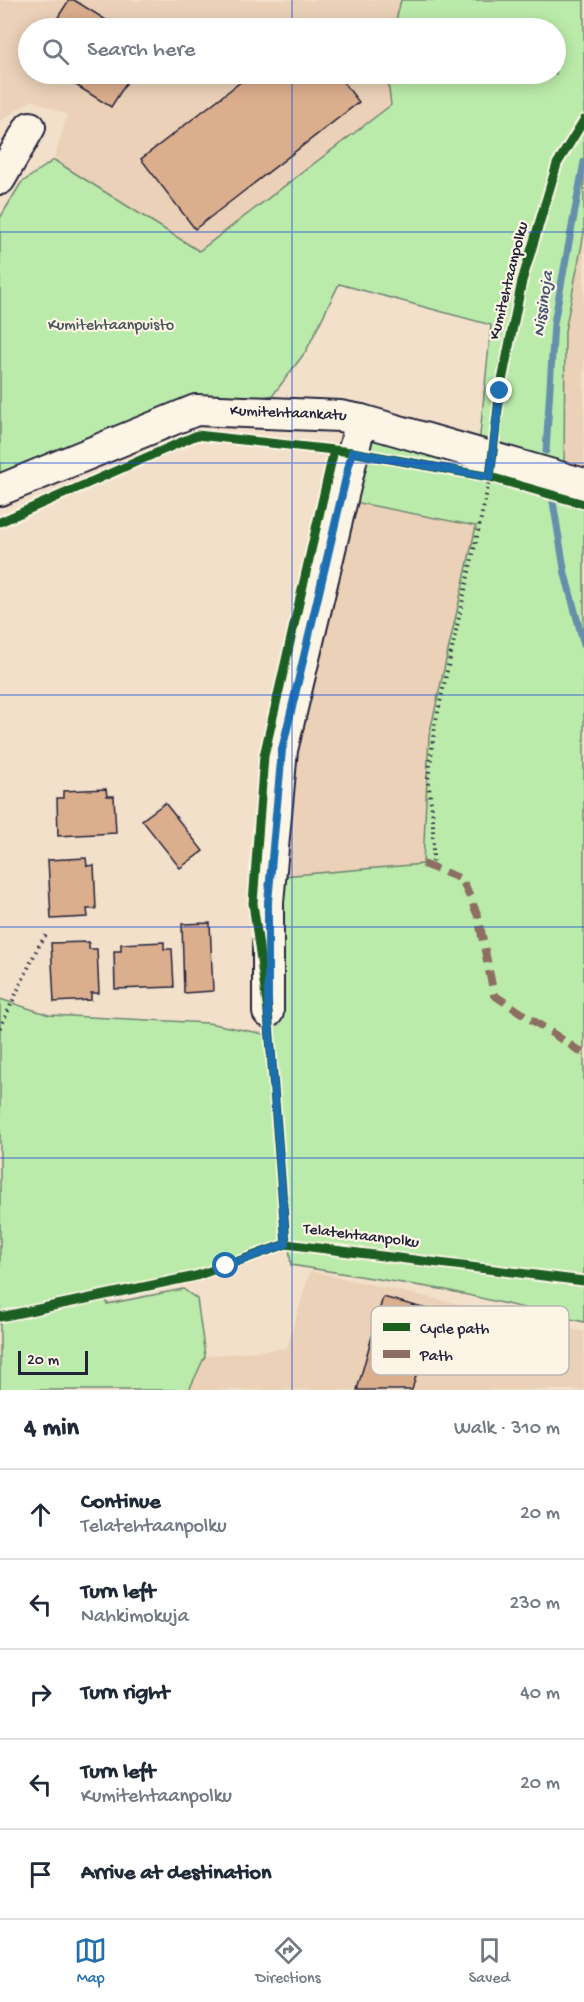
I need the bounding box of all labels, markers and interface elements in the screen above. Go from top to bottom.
search box [18,18,566,84]
icon: search [39,35,72,68]
text: Search here [87,38,195,64]
street label: Kumitehtaanpolku [486,220,534,342]
water label: Nissinoja [529,269,559,338]
park label: Kumitehtaanpuisto [48,317,174,336]
route end [486,377,512,403]
street label: Kumitehtaankatu [230,402,349,427]
street label: Telatehtaanpolku [301,1220,420,1254]
route start [212,1252,238,1278]
legend [371,1306,569,1375]
text: Cycle path [420,1321,490,1340]
scale bar [18,1348,88,1376]
text: Path [419,1348,453,1367]
text: 20 m [27,1352,59,1371]
text: 4 min [24,1414,79,1445]
text: Walk · 310 m [454,1418,560,1441]
text: Continue [81,1490,161,1516]
icon: ahead [24,1498,57,1531]
text: 20 m [520,1503,560,1526]
text: Telatehtaanpolku [81,1516,227,1539]
text: Turn left [81,1580,155,1606]
icon: left [24,1588,57,1621]
text: 230 m [510,1593,560,1616]
text: Nahkimokuja [81,1606,189,1629]
icon: right [24,1678,57,1711]
text: Turn right [81,1681,169,1707]
text: 40 m [520,1683,560,1706]
text: Turn left [81,1760,155,1786]
icon: left [24,1768,57,1801]
text: 20 m [520,1773,560,1796]
text: Kumitehtaanpolku [81,1786,232,1809]
icon: arrive [24,1858,57,1891]
text: Arrive at destination [81,1861,271,1887]
tab: Map [74,1934,107,1989]
tab: Directions [255,1934,321,1989]
tab: Saved [469,1934,510,1989]

